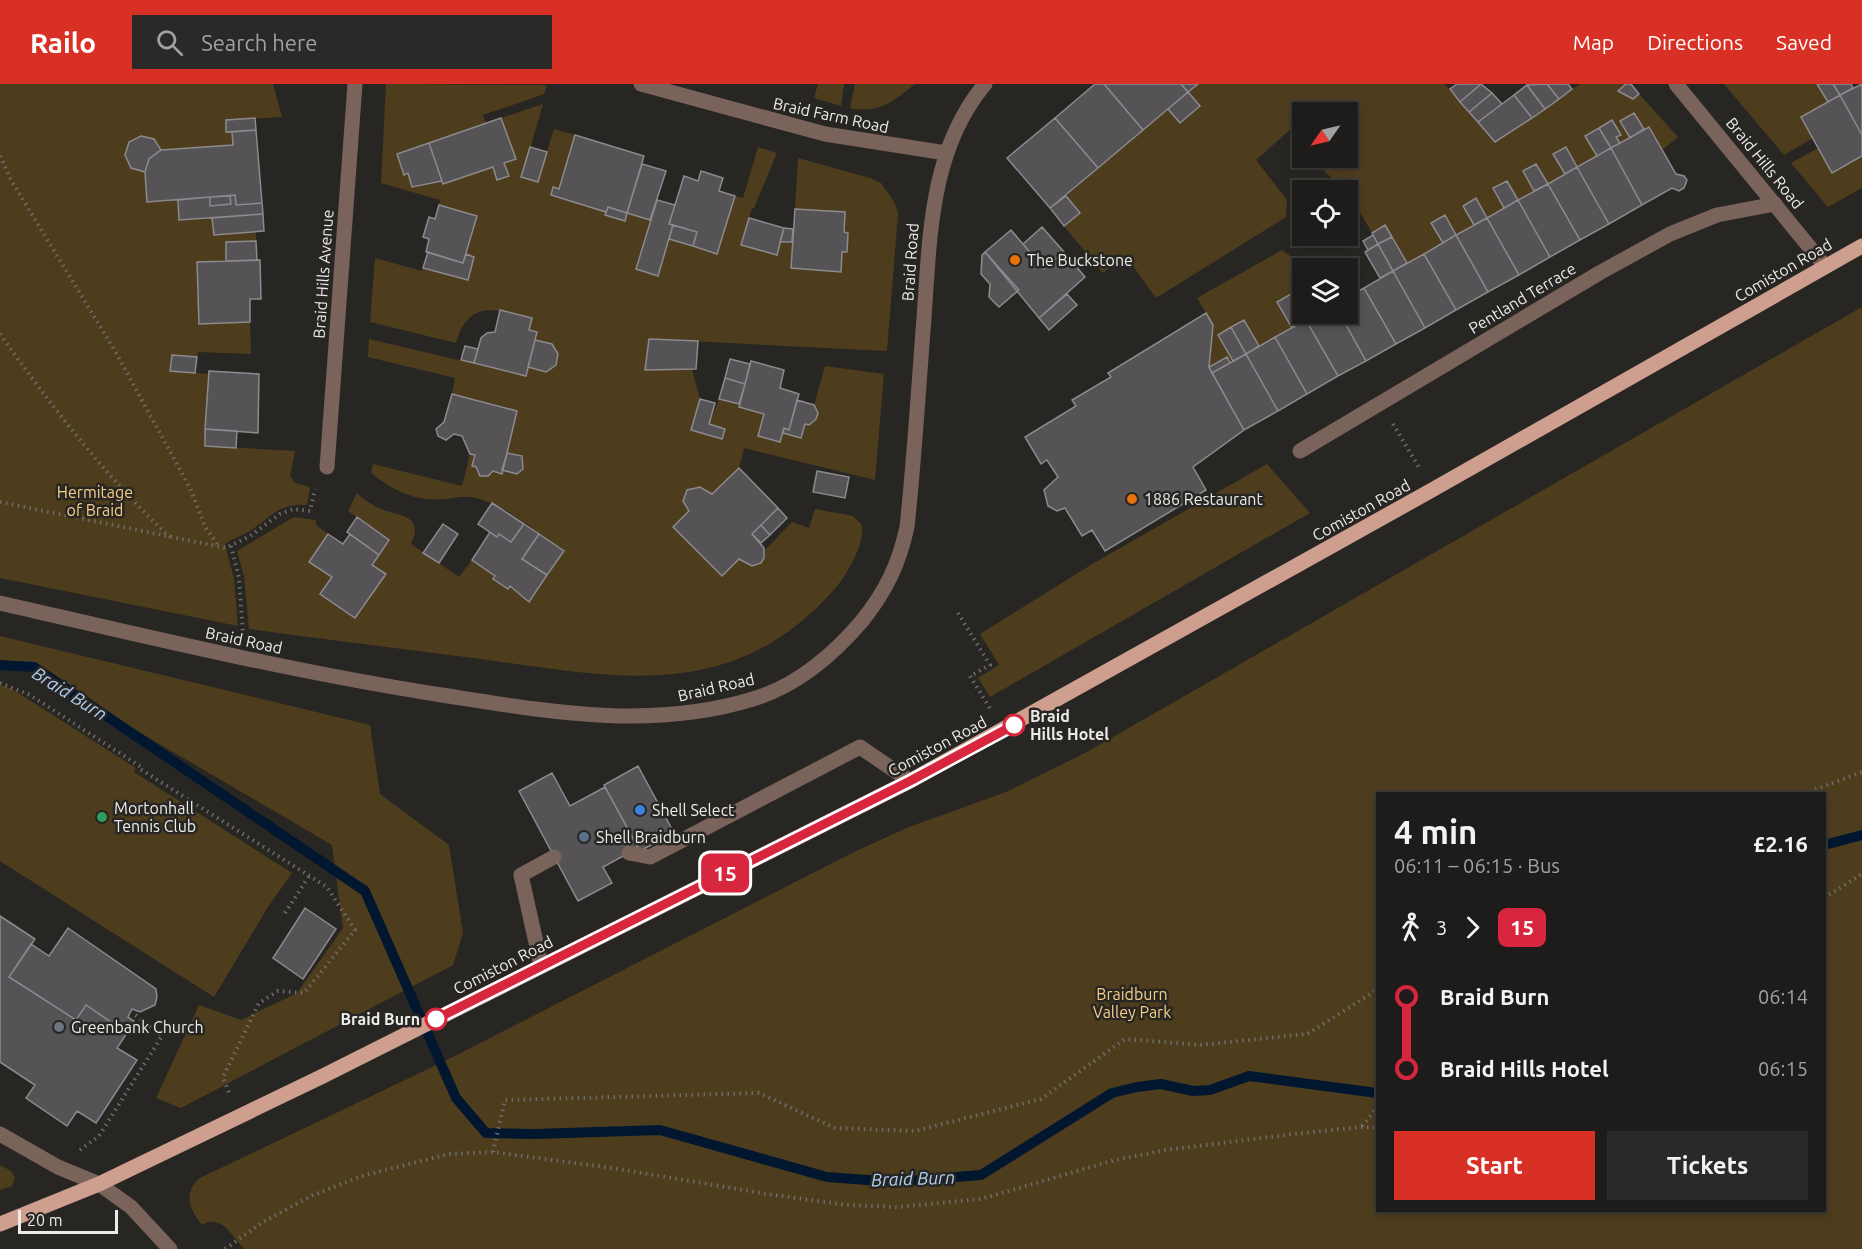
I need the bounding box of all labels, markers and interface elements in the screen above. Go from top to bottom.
search box [132,15,552,69]
icon: search [153,26,186,59]
text: Railo [30,27,96,58]
text: Search here [201,30,317,55]
text: Map [1573,30,1614,54]
text: Directions [1647,30,1743,54]
text: Saved [1776,30,1832,54]
street label: Braid Farm Road [772,94,890,136]
north arrow [1292,102,1358,168]
map controls [1292,102,1358,324]
street label: Braid Hills Road [1723,114,1807,212]
button: locate [1292,180,1358,246]
street label: Braid Hills Avenue [310,209,336,339]
street label: Braid Road [898,222,922,302]
street label: Comiston Road [1731,235,1835,305]
place label: The Buckstone [1027,251,1133,269]
marker: The Buckstone [1008,253,1022,267]
button: layers [1292,258,1358,324]
street label: Pentland Terrace [1465,259,1579,337]
street label: Comiston Road [1309,476,1413,544]
park label: Hermitage of Braid [57,483,133,519]
place label: 1886 Restaurant [1144,490,1263,508]
marker: 1886 Restaurant [1125,492,1139,506]
street label: Braid Road [204,623,284,657]
water label: Braid Burn [29,662,111,724]
street label: Braid Road [676,669,756,705]
place label: Braid Hills Hotel [1030,707,1109,743]
street label: Comiston Road [885,712,989,780]
marker: Braid Hills Hotel [1003,714,1025,736]
place label: Mortonhall Tennis Club [114,799,196,835]
place label: Shell Select [652,801,735,819]
marker: Shell Select [633,803,647,817]
marker: Mortonhall Tennis Club [95,810,109,824]
text: 4 min [1394,813,1477,850]
place label: Shell Braidburn [596,828,706,846]
marker: Shell Braidburn [577,830,591,844]
text: £2.16 [1753,831,1808,856]
line badge: 15 [698,854,752,892]
text: 06:11 – 06:15 · Bus [1394,854,1560,877]
text: 15 [713,861,737,885]
icon: walk [1394,911,1427,944]
icon: forward [1456,911,1489,944]
text: 15 [1510,915,1534,939]
text: 3 [1436,916,1447,939]
street label: Comiston Road [450,932,556,998]
text: Braid Burn [1440,984,1549,1009]
park label: Braidburn Valley Park [1093,985,1171,1021]
text: 06:14 [1758,985,1808,1008]
marker: Braid Burn [425,1008,447,1030]
place label: Braid Burn [341,1010,420,1028]
place label: Greenbank Church [71,1018,204,1036]
marker: Greenbank Church [52,1020,66,1034]
text: Braid Hills Hotel [1440,1056,1609,1081]
text: 06:15 [1758,1057,1808,1080]
button: Start [1394,1131,1595,1200]
button: Tickets [1607,1131,1808,1200]
water label: Braid Burn [871,1167,955,1189]
scale bar [18,1207,118,1234]
text: 20 m [27,1211,63,1229]

